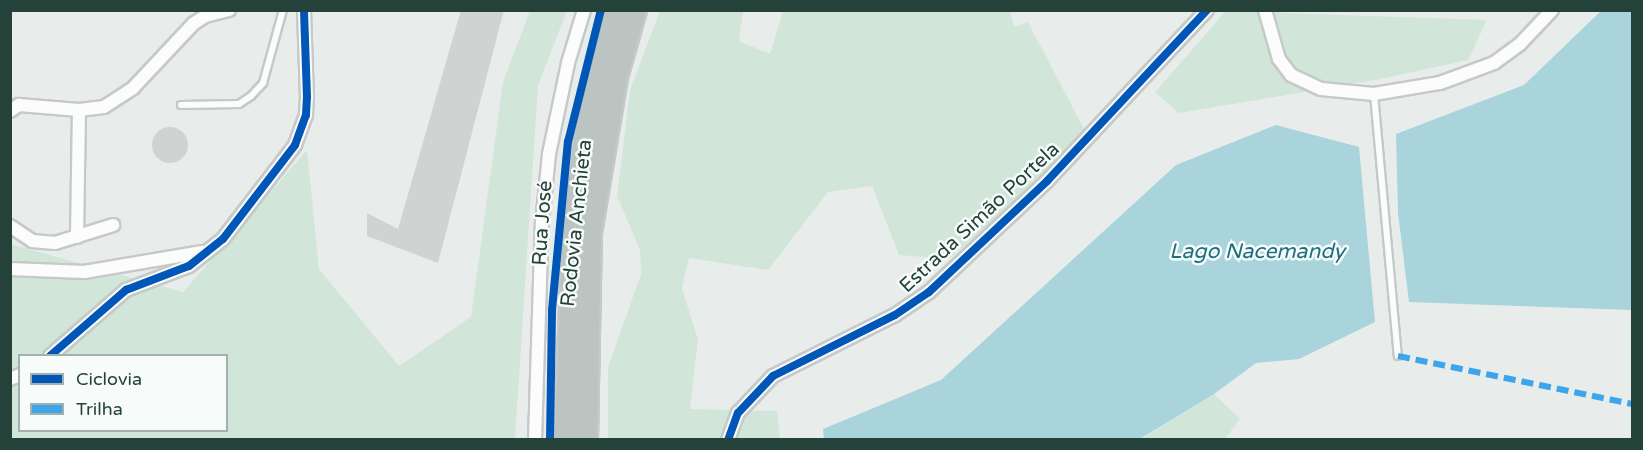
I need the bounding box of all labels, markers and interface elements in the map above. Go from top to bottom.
street label: Rodovia Anchieta [556,138,598,308]
street label: Estrada Simão Portela [895,138,1065,298]
street label: Rua José [528,180,558,266]
water label: Lago Nacemandy [1169,239,1345,265]
legend [18,354,228,432]
text: Ciclovia [76,368,142,390]
text: Trilha [76,398,123,420]

